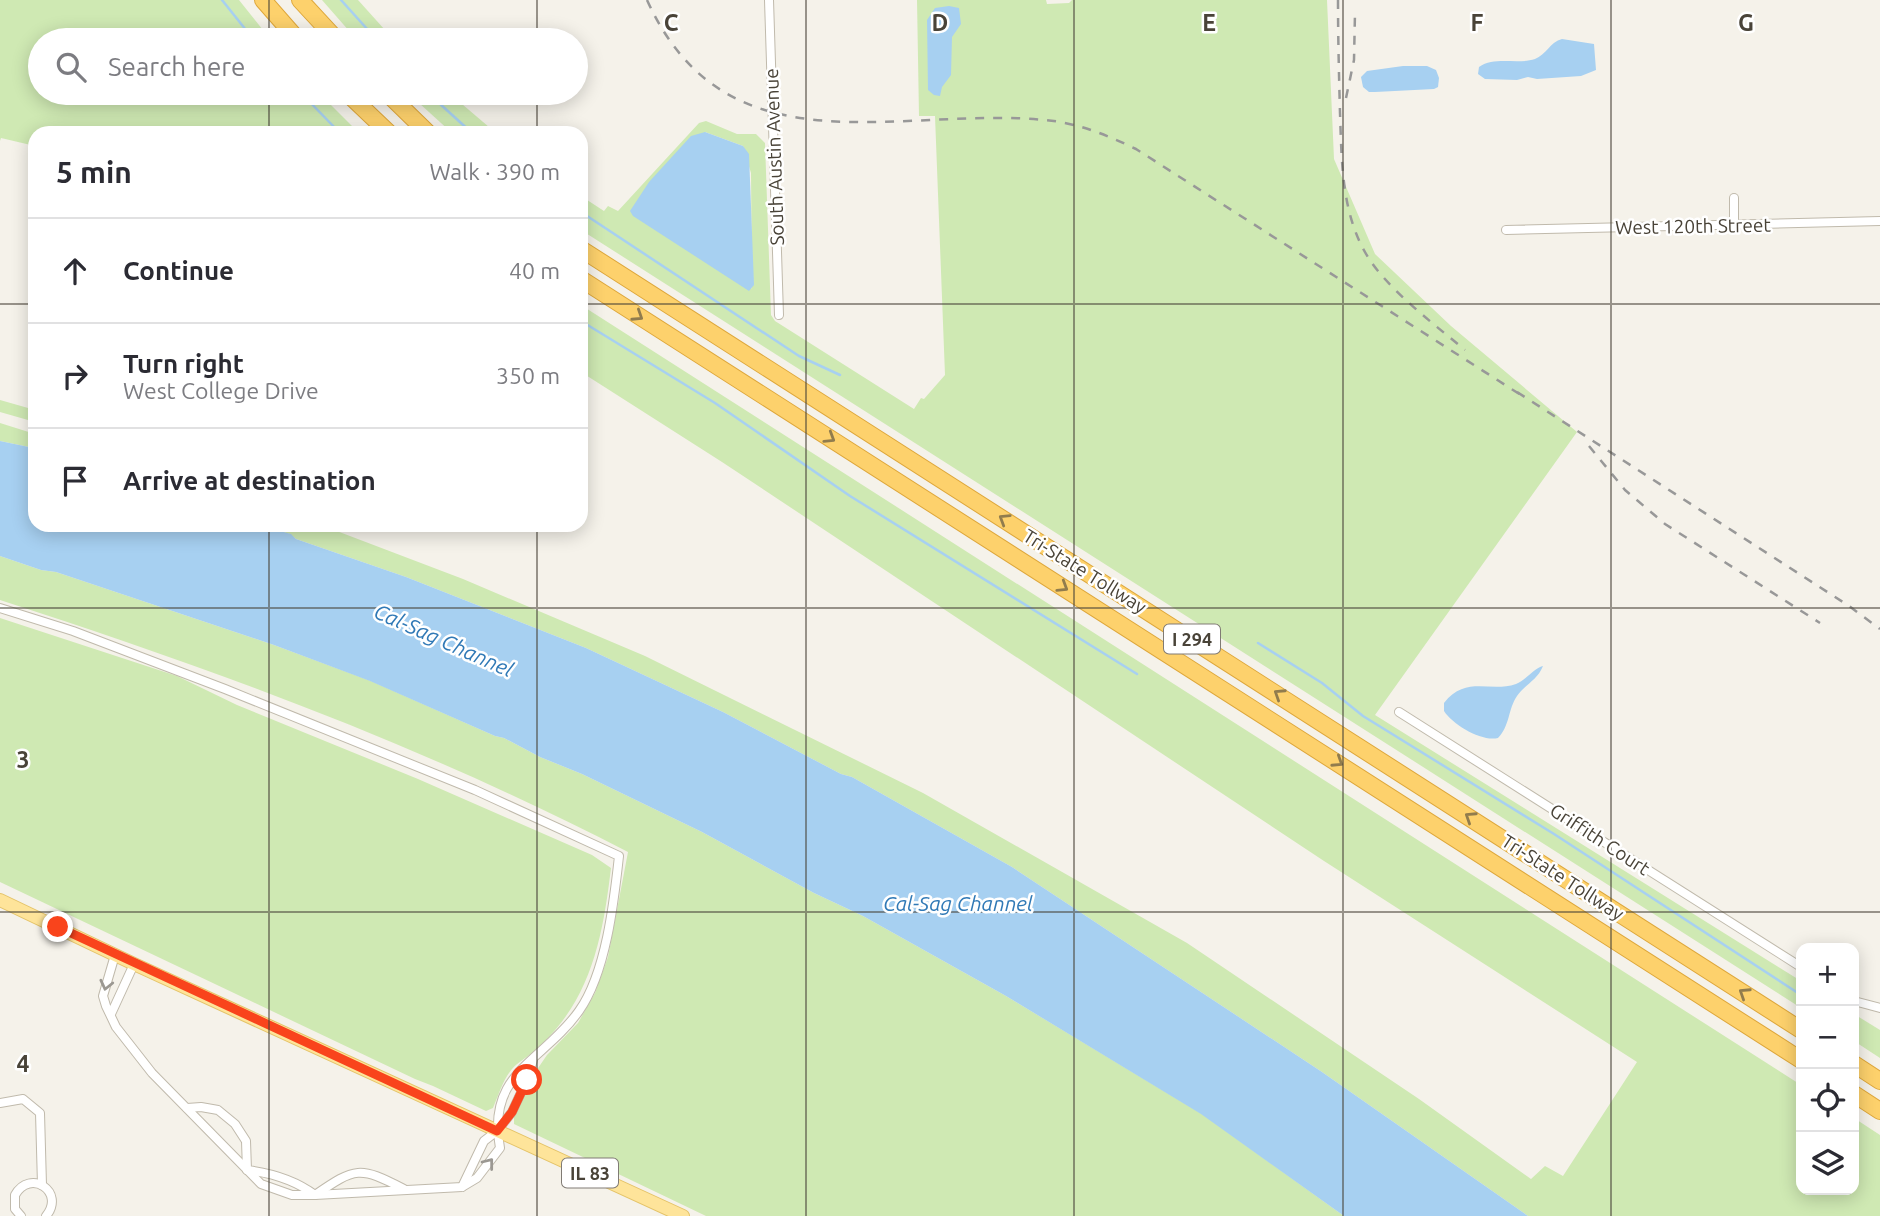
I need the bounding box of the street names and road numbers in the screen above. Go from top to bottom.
street label: South Austin Avenue [760,68,788,246]
street label: West 120th Street [1615,214,1772,238]
street label: Tri-State Tollway [1019,524,1151,618]
road number: I 294 [1164,624,1220,654]
street label: Griffith Court [1546,799,1654,880]
street label: Tri-State Tollway [1498,829,1628,925]
road number: IL 83 [562,1158,618,1188]

